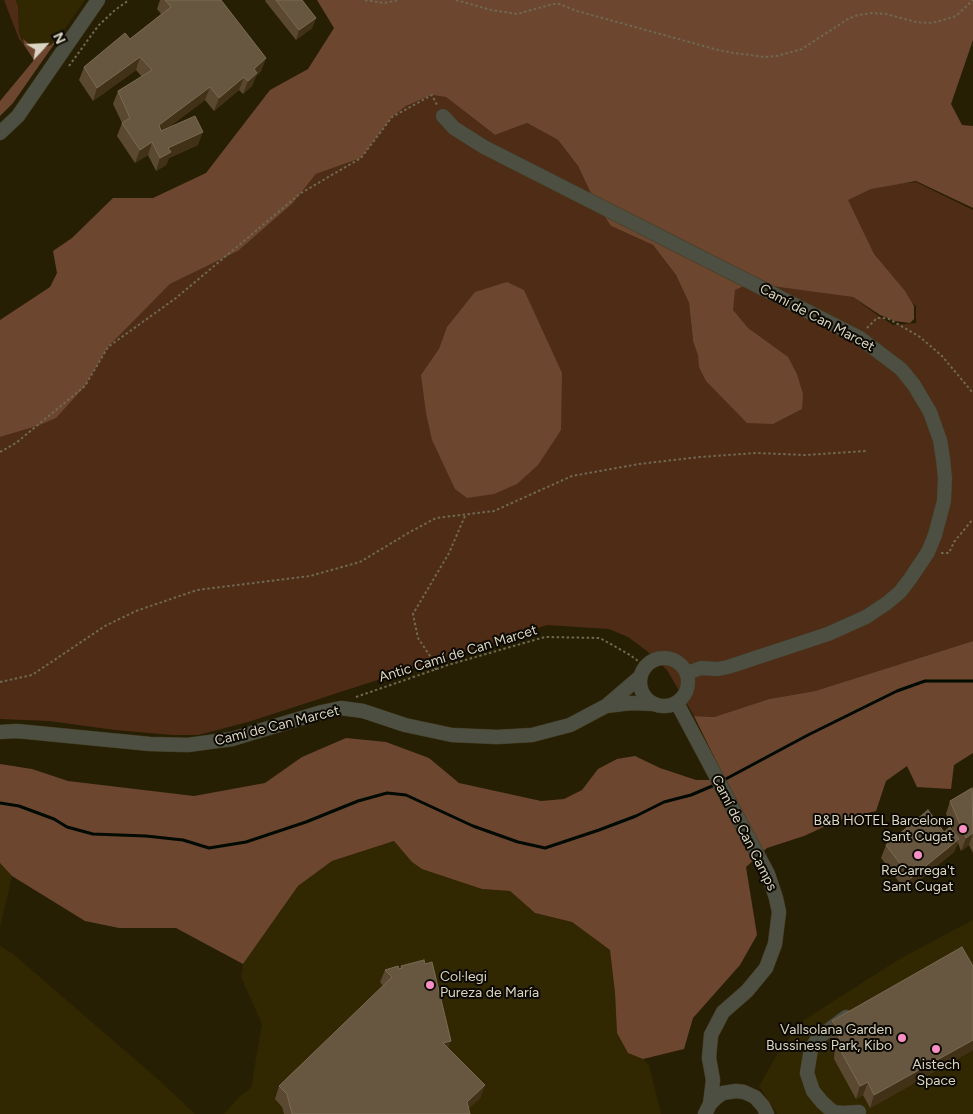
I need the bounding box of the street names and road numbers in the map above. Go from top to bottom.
street label: Camí de Can Marcet [757,281,877,355]
street label: Antic Camí de Can Marcet [377,622,539,686]
street label: Camí de Can Marcet [213,702,341,750]
street label: Camí de Can Camps [708,772,780,894]

